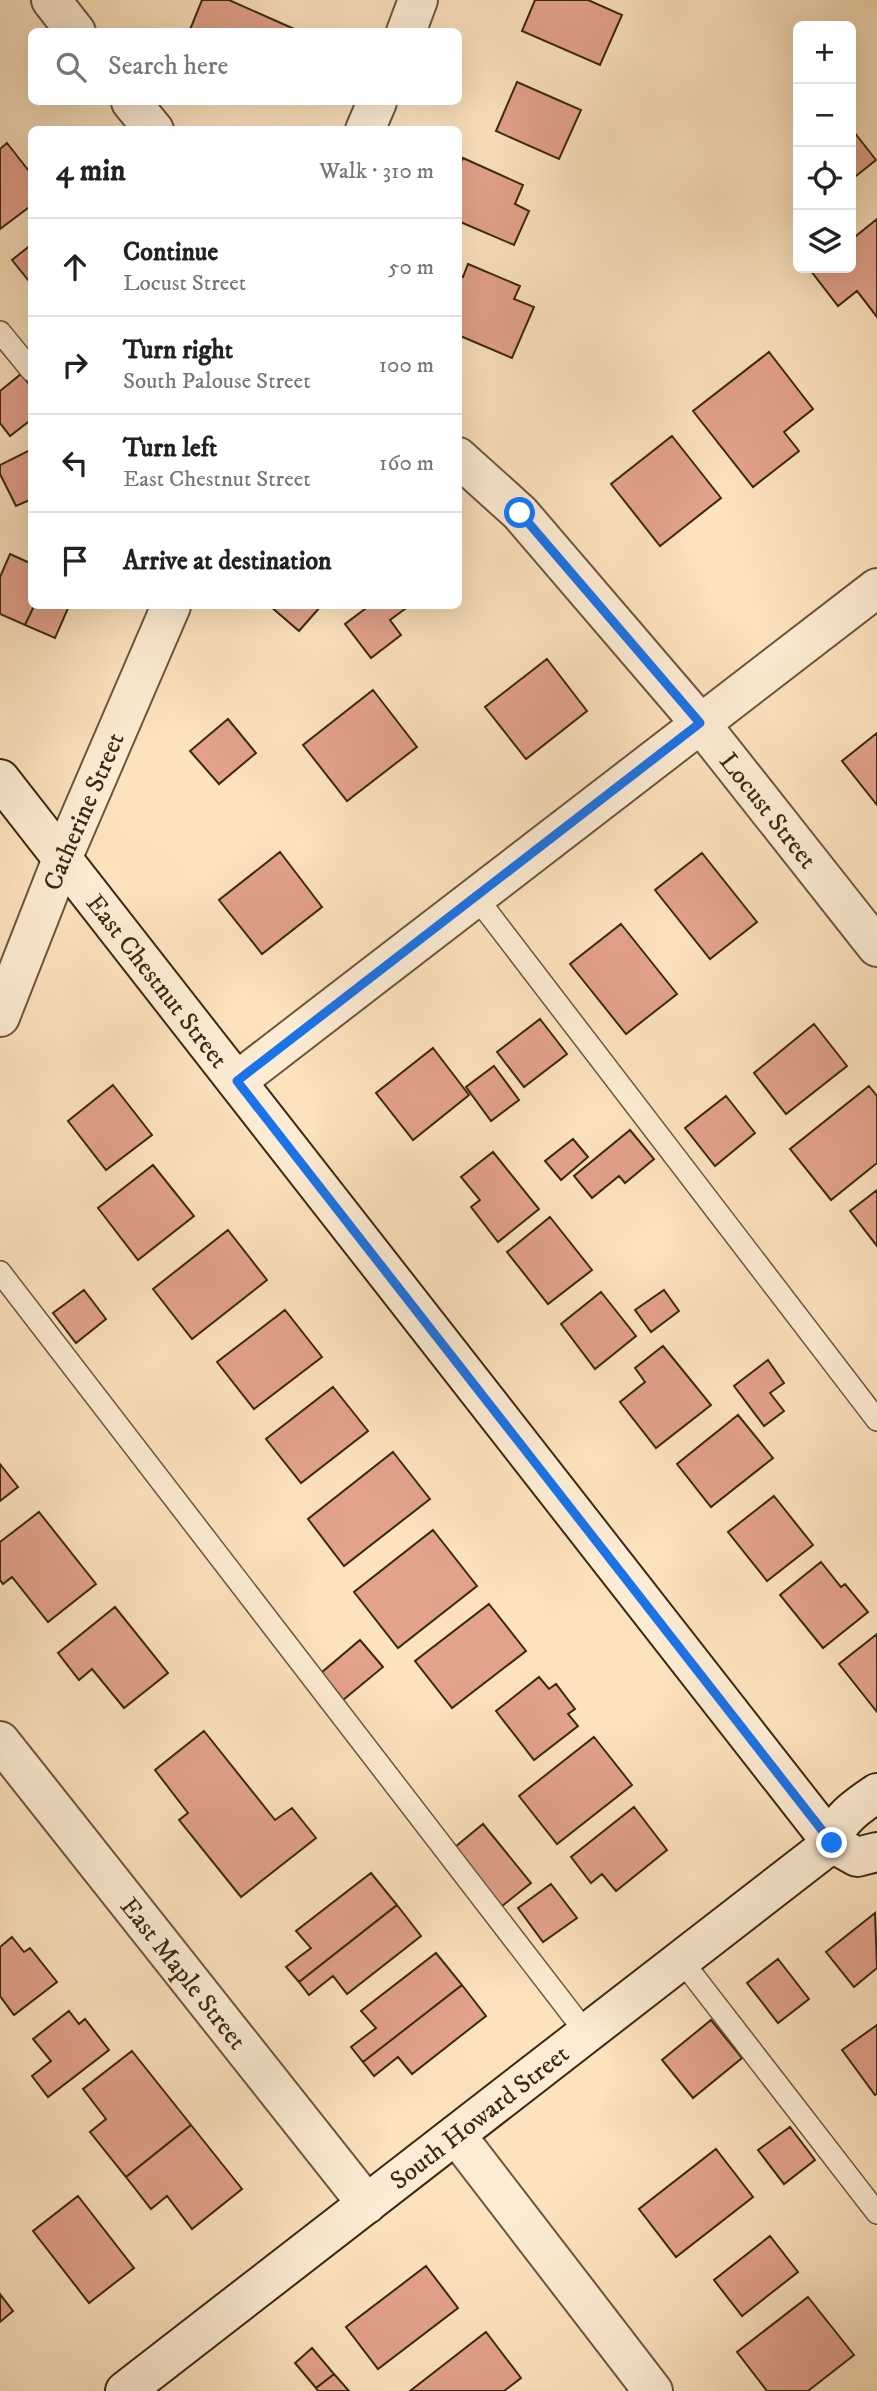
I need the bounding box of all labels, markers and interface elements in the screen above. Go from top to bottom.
map controls [793,21,856,273]
button: + [793,21,856,84]
search box [28,28,462,105]
icon: search [52,48,90,86]
text: Search here [108,50,228,83]
button: − [793,84,856,147]
button: locate [793,147,856,210]
text: 4 min [56,153,126,190]
text: Walk · 310 m [319,157,434,186]
button: layers [793,210,856,273]
text: Continue [123,236,218,269]
icon: ahead [56,248,94,286]
text: 50 m [388,253,434,282]
text: Locust Street [123,269,246,298]
text: Turn right [123,334,233,367]
icon: right [56,346,94,384]
text: 100 m [379,351,434,380]
text: South Palouse Street [123,367,311,396]
text: Turn left [123,432,217,465]
icon: left [56,444,94,482]
text: 160 m [379,449,434,478]
text: East Chestnut Street [123,465,311,494]
route start [504,497,535,528]
icon: arrive [56,542,94,580]
text: Arrive at destination [123,545,332,578]
street label: Catherine Street [36,728,133,895]
street label: Locust Street [711,746,824,876]
street label: East Chestnut Street [78,888,235,1075]
route end [816,1827,847,1858]
street label: East Maple Street [112,1891,253,2057]
street label: South Howard Street [384,2038,576,2197]

